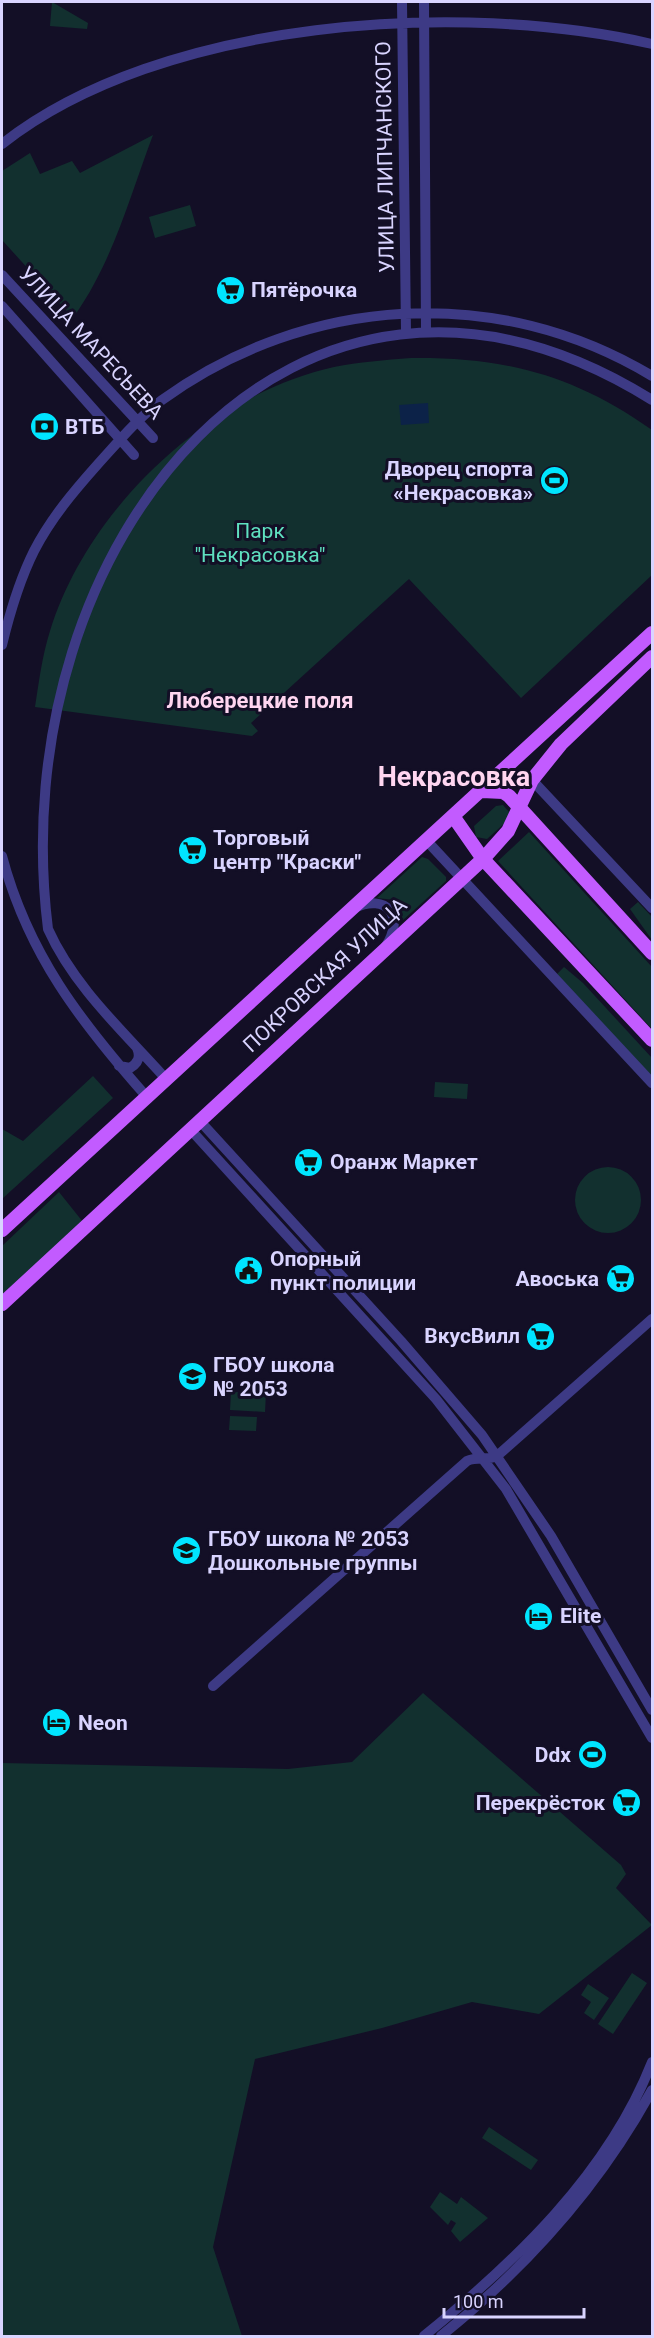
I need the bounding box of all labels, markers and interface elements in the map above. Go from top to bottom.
street label: УЛИЦА ЛИПЧАНСКОГО [371,41,399,273]
street label: УЛИЦА МАРЕСЬЕВА [14,262,168,425]
supermarket icon: Пятёрочка [214,274,246,306]
place label: Пятёрочка [251,278,357,302]
bank icon: ВТБ [28,411,60,443]
place label: ВТБ [65,415,104,439]
place label: Дворец спорта «Некрасовка» [385,457,533,505]
sports icon: Дворец спорта «Некрасовка» [538,465,570,497]
park label: Парк "Некрасовка" [194,519,326,567]
district label: Люберецкие поля [166,688,354,713]
district label: Некрасовка [378,761,530,793]
place label: Торговый центр "Краски" [213,826,362,874]
supermarket icon: Торговый центр "Краски" [176,834,208,866]
street label: ПОКРОВСКАЯ УЛИЦА [238,893,412,1057]
supermarket icon: Оранж Маркет [293,1146,325,1178]
place label: Оранж Маркет [330,1150,478,1174]
place label: Опорный пункт полиции [270,1247,416,1295]
public building icon: Опорный пункт полиции [233,1255,265,1287]
supermarket icon: Авоська [604,1263,636,1295]
place label: Авоська [515,1267,599,1291]
supermarket icon: ВкусВилл [525,1320,557,1352]
place label: ВкусВилл [424,1324,520,1348]
place label: ГБОУ школа № 2053 [213,1353,334,1401]
school or university icon: ГБОУ школа № 2053 [176,1361,208,1393]
place label: ГБОУ школа № 2053 Дошкольные группы [208,1527,418,1575]
school or university icon: ГБОУ школа № 2053 Дошкольные группы [171,1535,203,1567]
hotel icon: Elite [523,1600,555,1632]
place label: Elite [560,1604,601,1628]
hotel icon: Neon [41,1707,73,1739]
place label: Neon [78,1711,128,1735]
sports icon: Ddx [576,1739,608,1771]
place label: Ddx [535,1743,571,1767]
supermarket icon: Перекрёсток [610,1787,642,1819]
place label: Перекрёсток [476,1791,605,1815]
scale bar [444,2281,584,2319]
text: 100 m [453,2291,504,2312]

